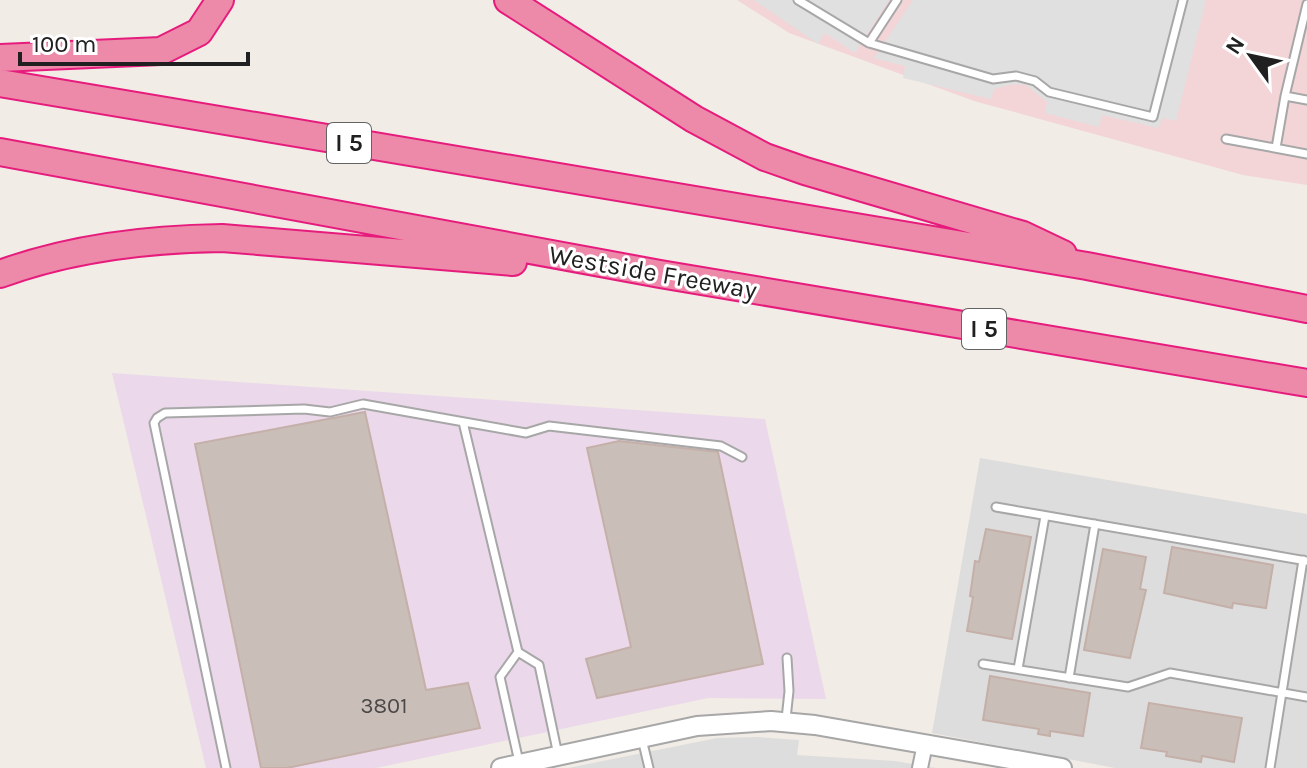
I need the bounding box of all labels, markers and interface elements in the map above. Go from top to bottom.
scale bar [20,16,248,66]
north arrow [1211,16,1291,96]
text: 100 m [32,30,97,58]
text: N [1220,32,1250,59]
road number: I 5 [327,123,371,163]
street label: Westside Freeway [547,239,759,306]
road number: I 5 [962,309,1006,349]
house number: 3801 [361,693,407,719]

